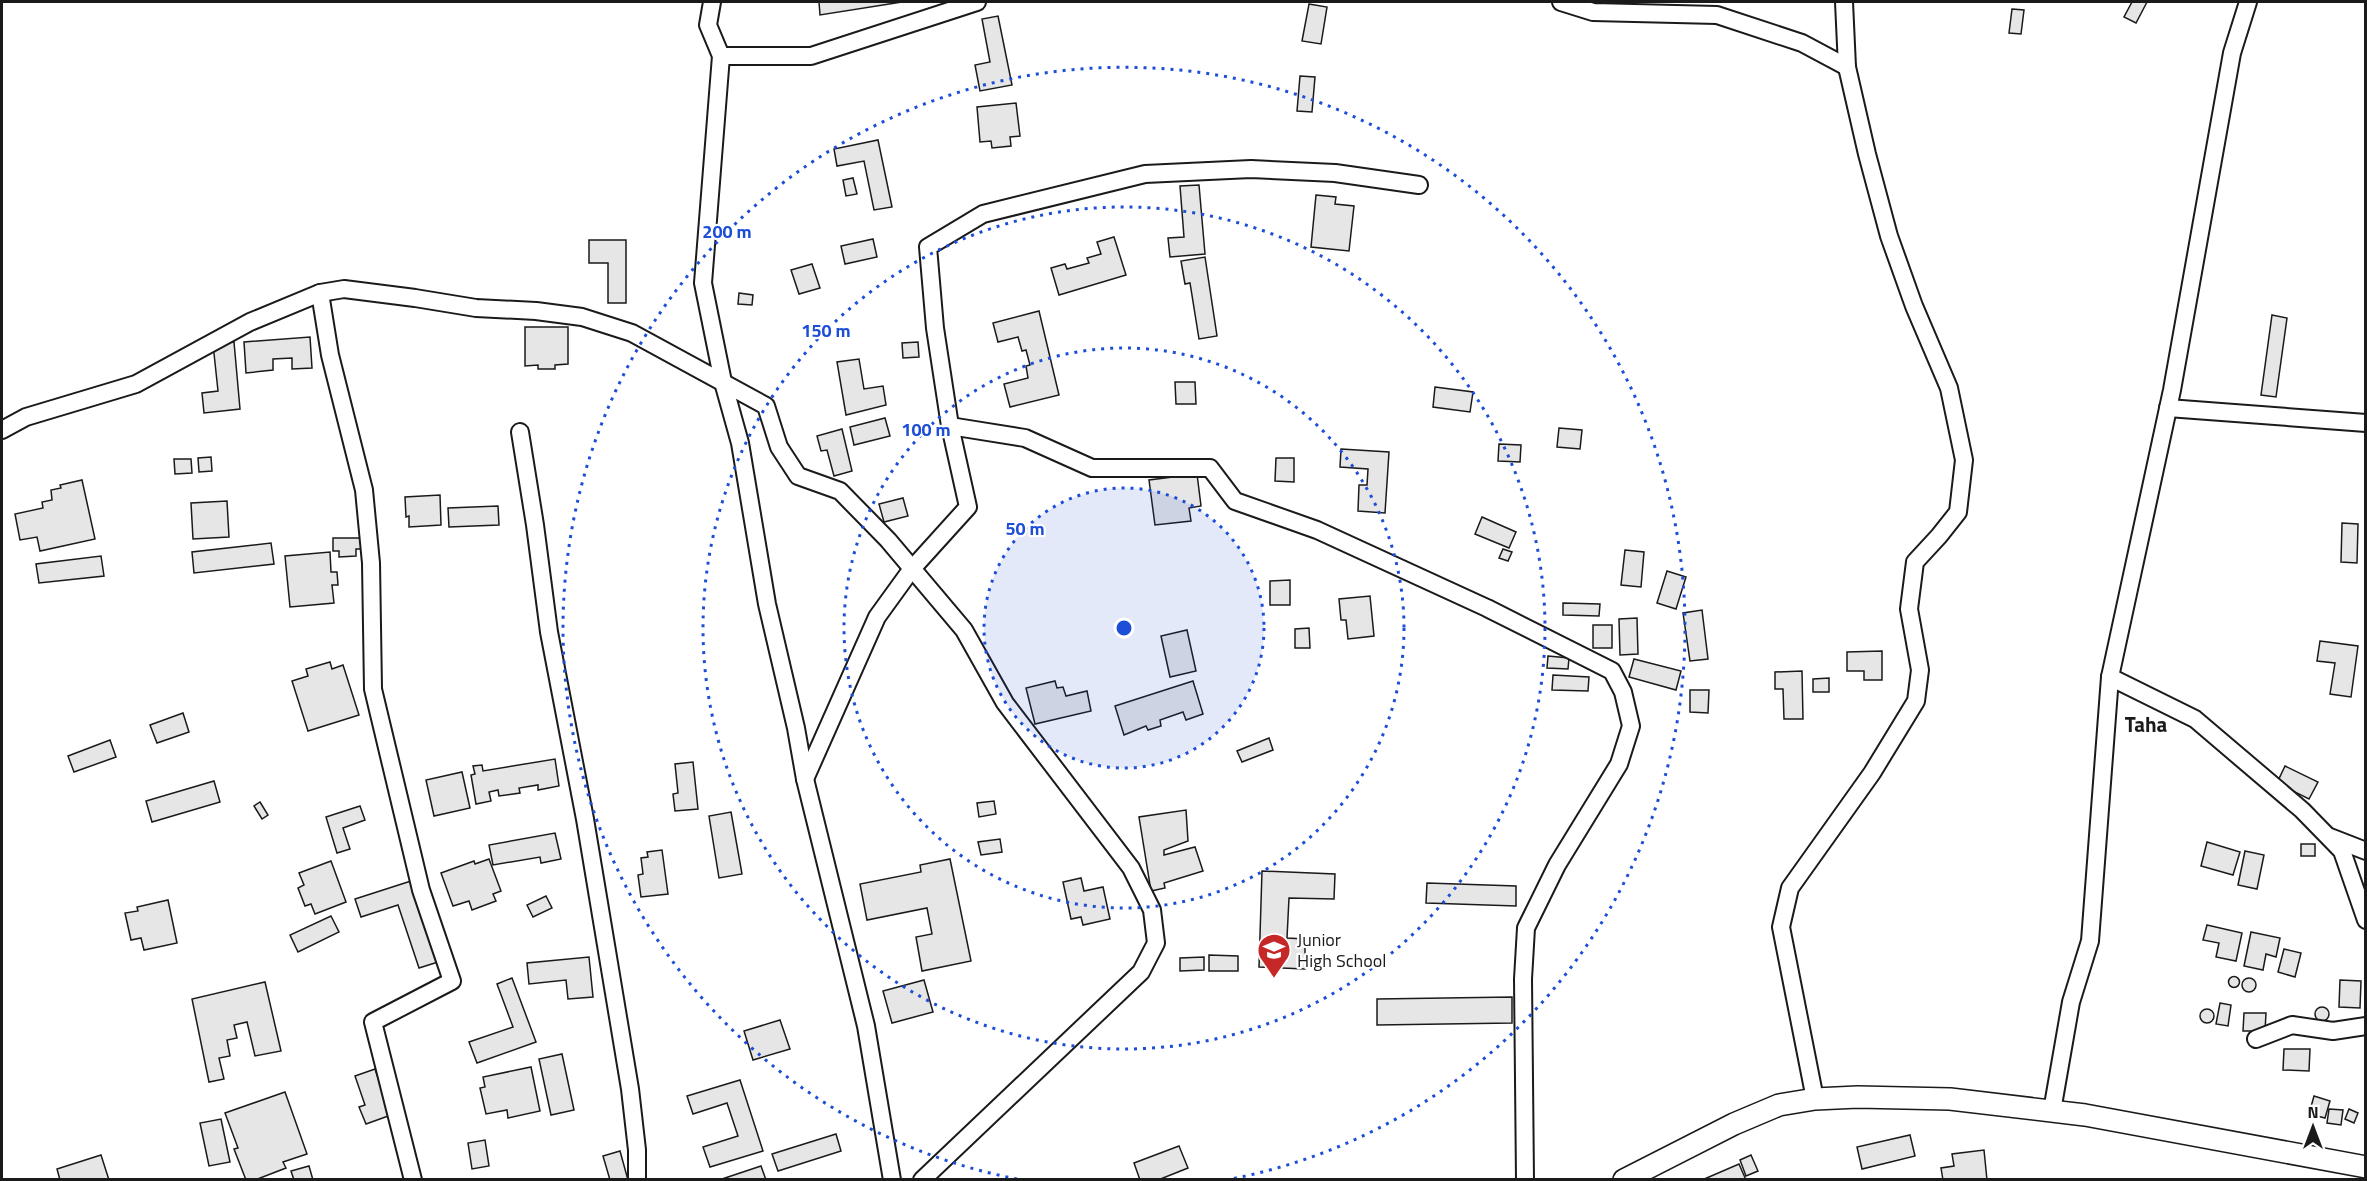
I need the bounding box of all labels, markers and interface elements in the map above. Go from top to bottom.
text: 200 m [702,218,752,245]
text: 150 m [801,317,851,344]
text: 100 m [901,416,951,443]
text: 50 m [1005,515,1045,542]
centre of rings [1114,618,1134,638]
district label: Taha [2125,708,2168,740]
place label: Junior High School [1297,926,1386,974]
school or university icon: Junior High School [1256,932,1292,979]
north arrow [2283,1097,2343,1157]
text: N [2307,1100,2319,1124]

